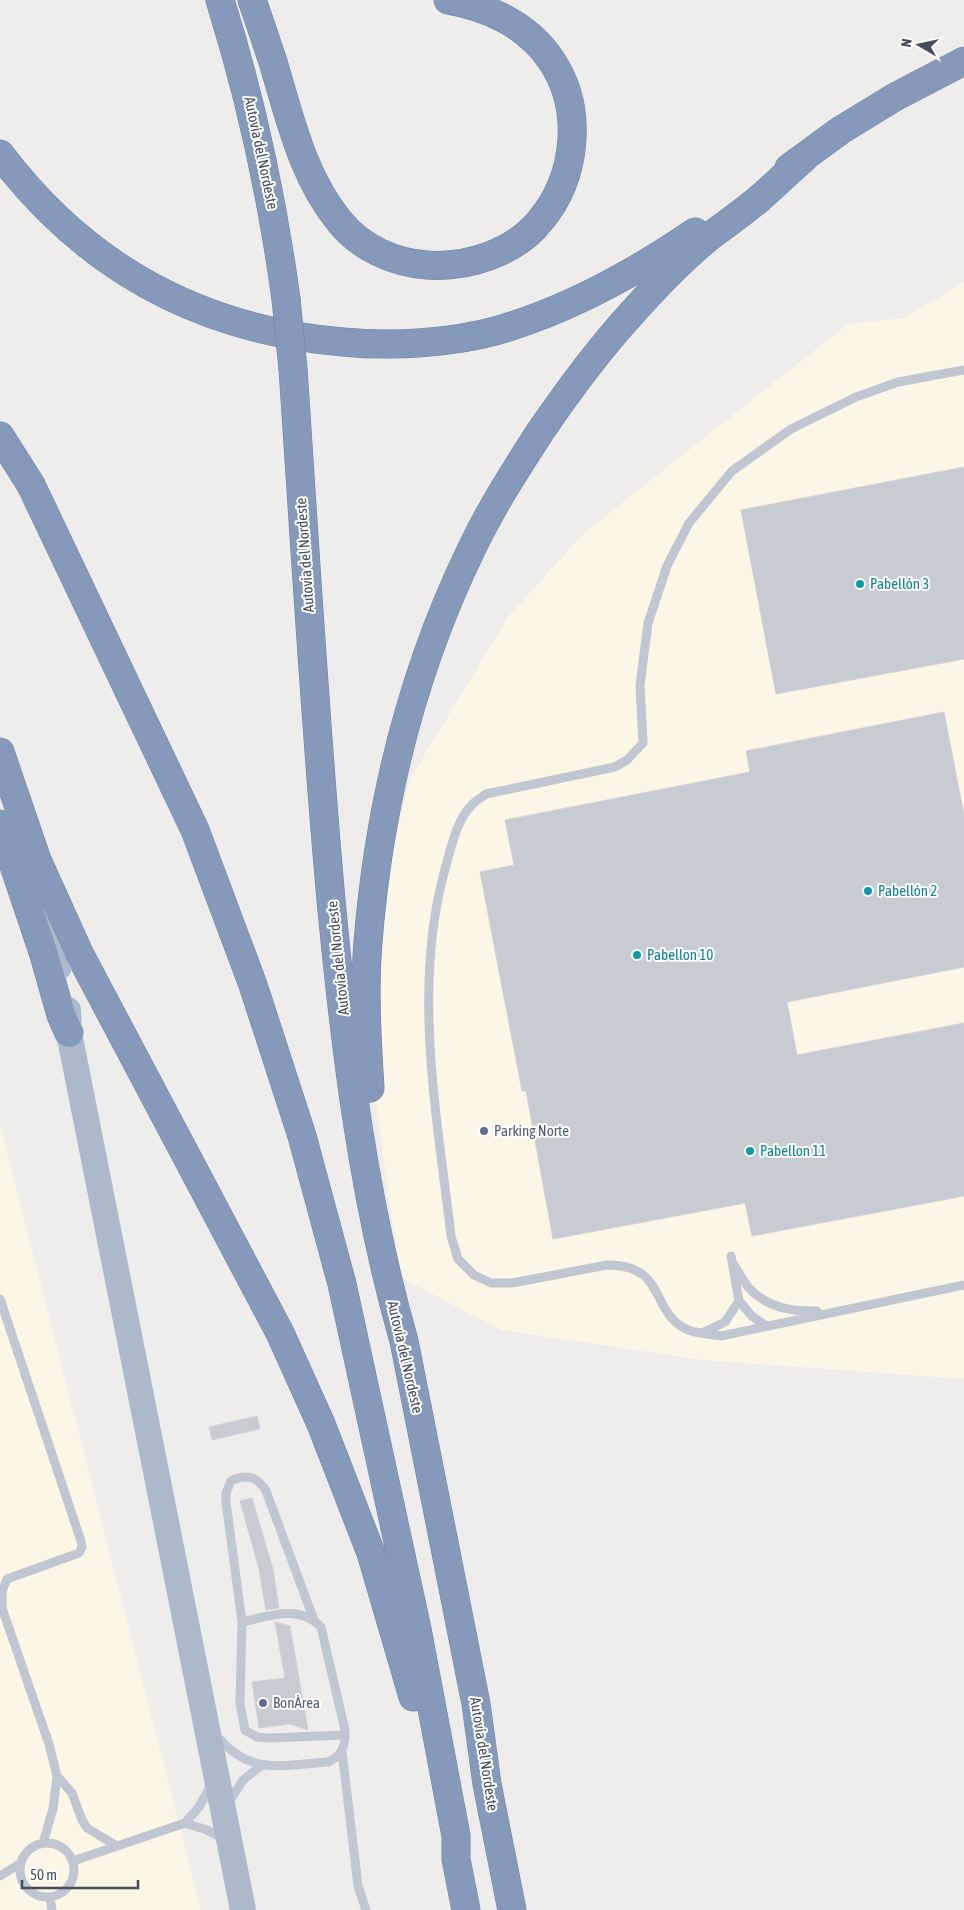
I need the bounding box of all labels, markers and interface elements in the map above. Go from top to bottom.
north arrow [894,20,944,70]
text: N [898,38,915,48]
street label: Autovía del Nordeste [241,95,282,211]
street label: Autovía del Nordeste [292,497,317,613]
place label: Pabellón 3 [870,575,929,592]
marker: Pabellón 3 [854,578,866,590]
place label: Pabellón 2 [878,882,937,899]
marker: Pabellón 2 [862,885,874,897]
street label: Autovía del Nordeste [323,900,352,1016]
place label: Pabellon 10 [647,946,713,963]
marker: Pabellon 10 [631,949,643,961]
place label: Parking Norte [494,1122,569,1139]
marker: Parking Norte [478,1125,490,1137]
place label: Pabellon 11 [760,1142,826,1159]
marker: Pabellon 11 [744,1145,756,1157]
street label: Autovía del Nordeste [384,1299,427,1415]
place label: BonÀrea [273,1694,320,1711]
street label: Autovía del Nordeste [467,1696,502,1812]
marker: BonÀrea [257,1697,269,1709]
scale bar [22,1858,139,1890]
text: 50 m [30,1866,57,1883]

